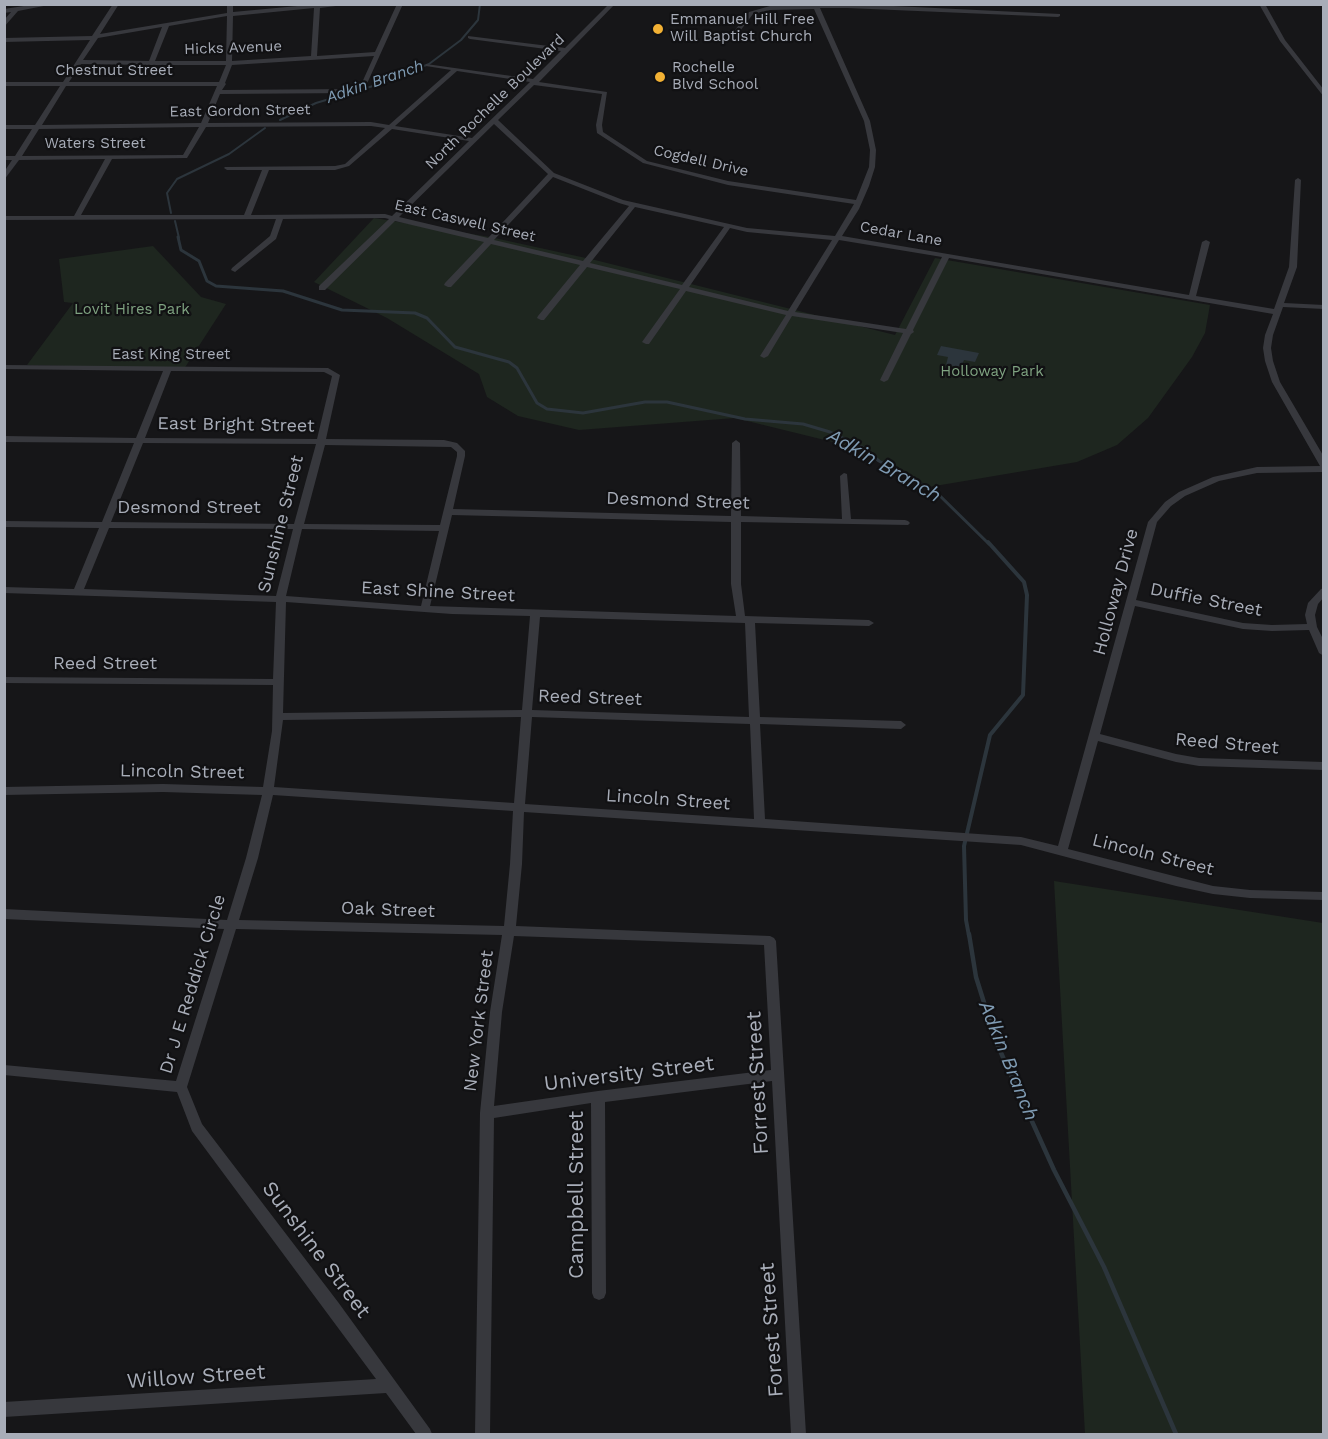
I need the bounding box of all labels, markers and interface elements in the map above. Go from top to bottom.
place label: Emmanuel Hill Free Will Baptist Church [670,11,815,46]
marker: Emmanuel Hill Free Will Baptist Church [651,22,665,36]
street label: North Rochelle Boulevard [422,31,568,173]
street label: Hicks Avenue [184,37,282,59]
water label: Adkin Branch [324,56,426,108]
place label: Rochelle Blvd School [672,59,758,94]
street label: Chestnut Street [55,62,173,80]
marker: Rochelle Blvd School [653,70,667,84]
street label: East Gordon Street [169,101,311,121]
street label: Waters Street [45,135,145,153]
street label: Cogdell Drive [652,141,750,181]
street label: East Caswell Street [393,196,537,246]
street label: Cedar Lane [858,218,944,250]
park label: Lovit Hires Park [74,301,190,319]
street label: East King Street [112,346,230,364]
park label: Holloway Park [940,363,1044,381]
street label: East Bright Street [157,413,315,437]
water label: Adkin Branch [823,424,945,508]
street label: Sunshine Street [253,453,309,595]
street label: Desmond Street [606,488,750,514]
street label: Desmond Street [117,497,261,519]
street label: Holloway Drive [1089,526,1143,658]
street label: East Shine Street [360,577,516,607]
street label: Duffie Street [1148,579,1264,621]
street label: Reed Street [53,653,157,675]
street label: Reed Street [538,685,642,711]
street label: Reed Street [1174,729,1280,759]
street label: Lincoln Street [120,760,244,784]
street label: Lincoln Street [605,785,731,815]
street label: Lincoln Street [1090,829,1216,881]
street label: Dr J E Reddick Circle [155,892,231,1076]
street label: Oak Street [341,898,435,922]
street label: New York Street [460,949,498,1093]
water label: Adkin Branch [973,998,1043,1124]
street label: Forrest Street [742,1011,774,1155]
street label: University Street [543,1051,715,1097]
street label: Campbell Street [564,1111,590,1279]
street label: Sunshine Street [256,1177,376,1323]
street label: Forest Street [755,1262,789,1398]
street label: Willow Street [126,1360,266,1394]

